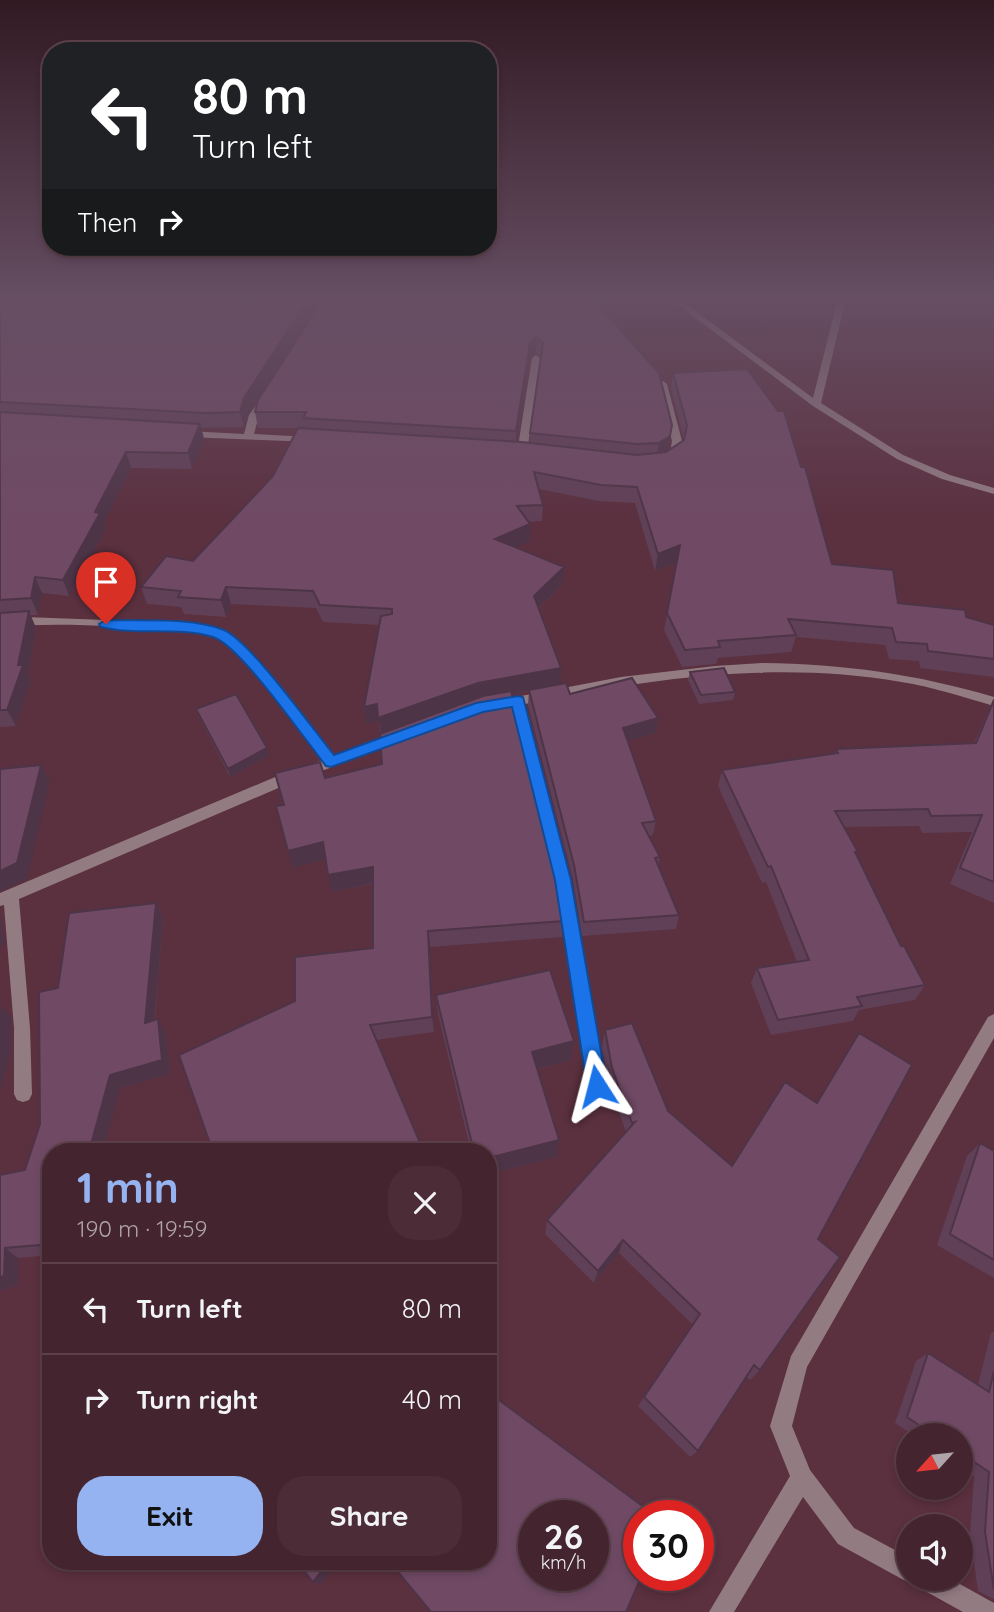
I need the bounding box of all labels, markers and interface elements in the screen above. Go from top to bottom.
text: 80 m [192,65,308,126]
icon: left [77,70,168,161]
text: Turn left [192,126,313,166]
icon: right [151,203,189,241]
text: Then [77,206,137,239]
pin [76,552,136,624]
icon: arrive [87,563,125,601]
position arrow [560,1049,634,1123]
text: 1 min [77,1161,179,1214]
button: close [388,1166,462,1240]
text: 190 m · 19:59 [77,1214,207,1243]
icon: left [77,1290,115,1328]
text: Turn left [136,1292,243,1325]
text: 80 m [402,1292,462,1325]
icon: right [77,1381,115,1419]
text: Turn right [136,1383,258,1416]
text: 40 m [402,1383,462,1416]
north arrow [896,1423,973,1500]
map controls [896,1423,973,1591]
button: Exit [77,1476,263,1556]
button: Share [277,1476,462,1556]
speed limit sign: 30 [623,1500,714,1591]
text: 26 [544,1514,583,1558]
button: sound [896,1514,973,1591]
text: km/h [541,1551,586,1574]

